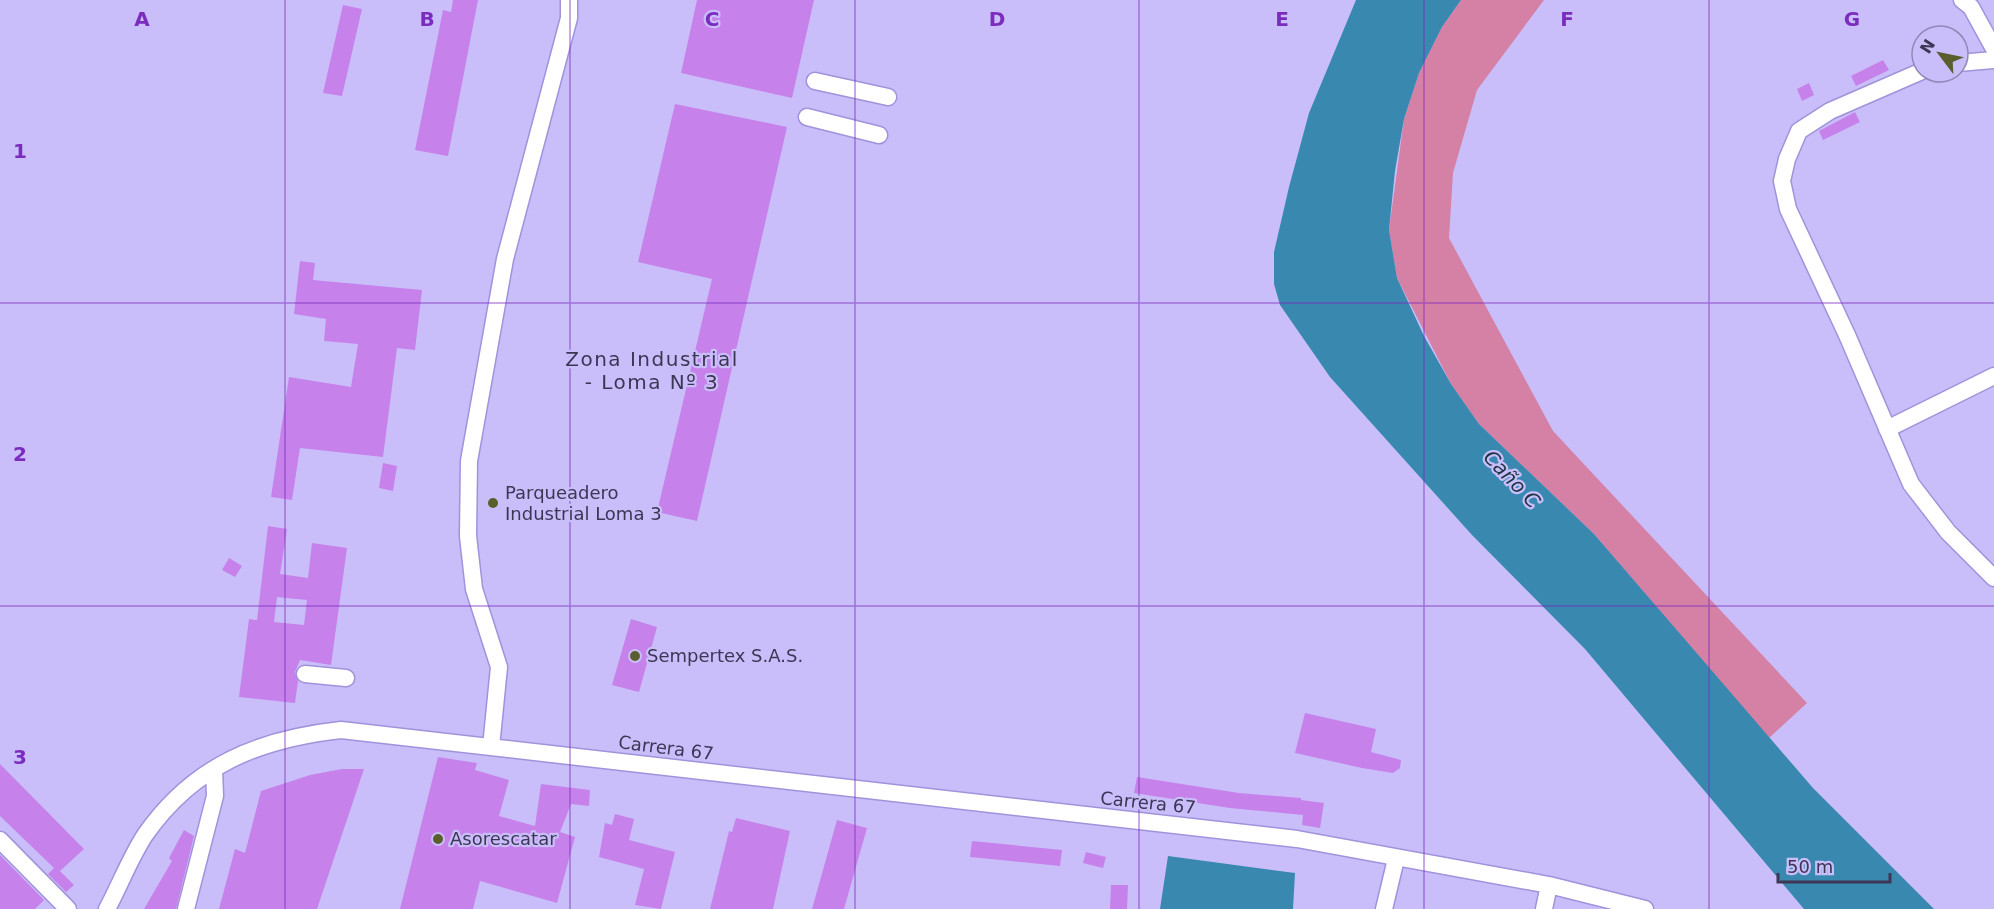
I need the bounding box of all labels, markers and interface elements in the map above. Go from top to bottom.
text: A [134,7,150,31]
text: B [419,7,435,31]
text: C [705,7,719,31]
text: D [989,7,1005,31]
text: E [1275,7,1289,31]
text: F [1560,7,1574,31]
text: G [1844,7,1860,31]
north arrow [1910,24,1970,84]
text: N [1916,36,1939,57]
text: 1 [13,139,27,163]
district label: Zona Industrial - Loma Nº 3 [565,347,739,394]
text: 2 [13,442,27,466]
water label: Caño C [1479,445,1545,513]
place label: Parqueadero Industrial Loma 3 [505,482,662,524]
marker: Parqueadero Industrial Loma 3 [486,496,500,510]
place label: Sempertex S.A.S. [647,645,803,666]
marker: Sempertex S.A.S. [628,649,642,663]
street label: Carrera 67 [617,731,715,764]
text: 3 [13,745,27,769]
street label: Carrera 67 [1099,787,1197,818]
place label: Asorescatar [450,828,557,849]
marker: Asorescatar [431,832,445,846]
scale bar [1778,846,1890,884]
text: 50 m [1787,856,1833,877]

